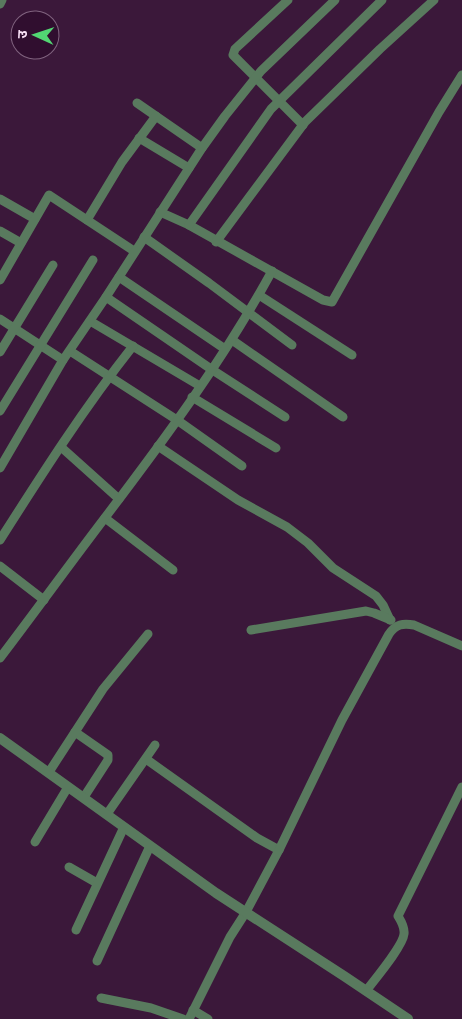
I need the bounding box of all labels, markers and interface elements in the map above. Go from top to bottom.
north arrow [10,10,60,60]
text: उ [12,29,32,39]

